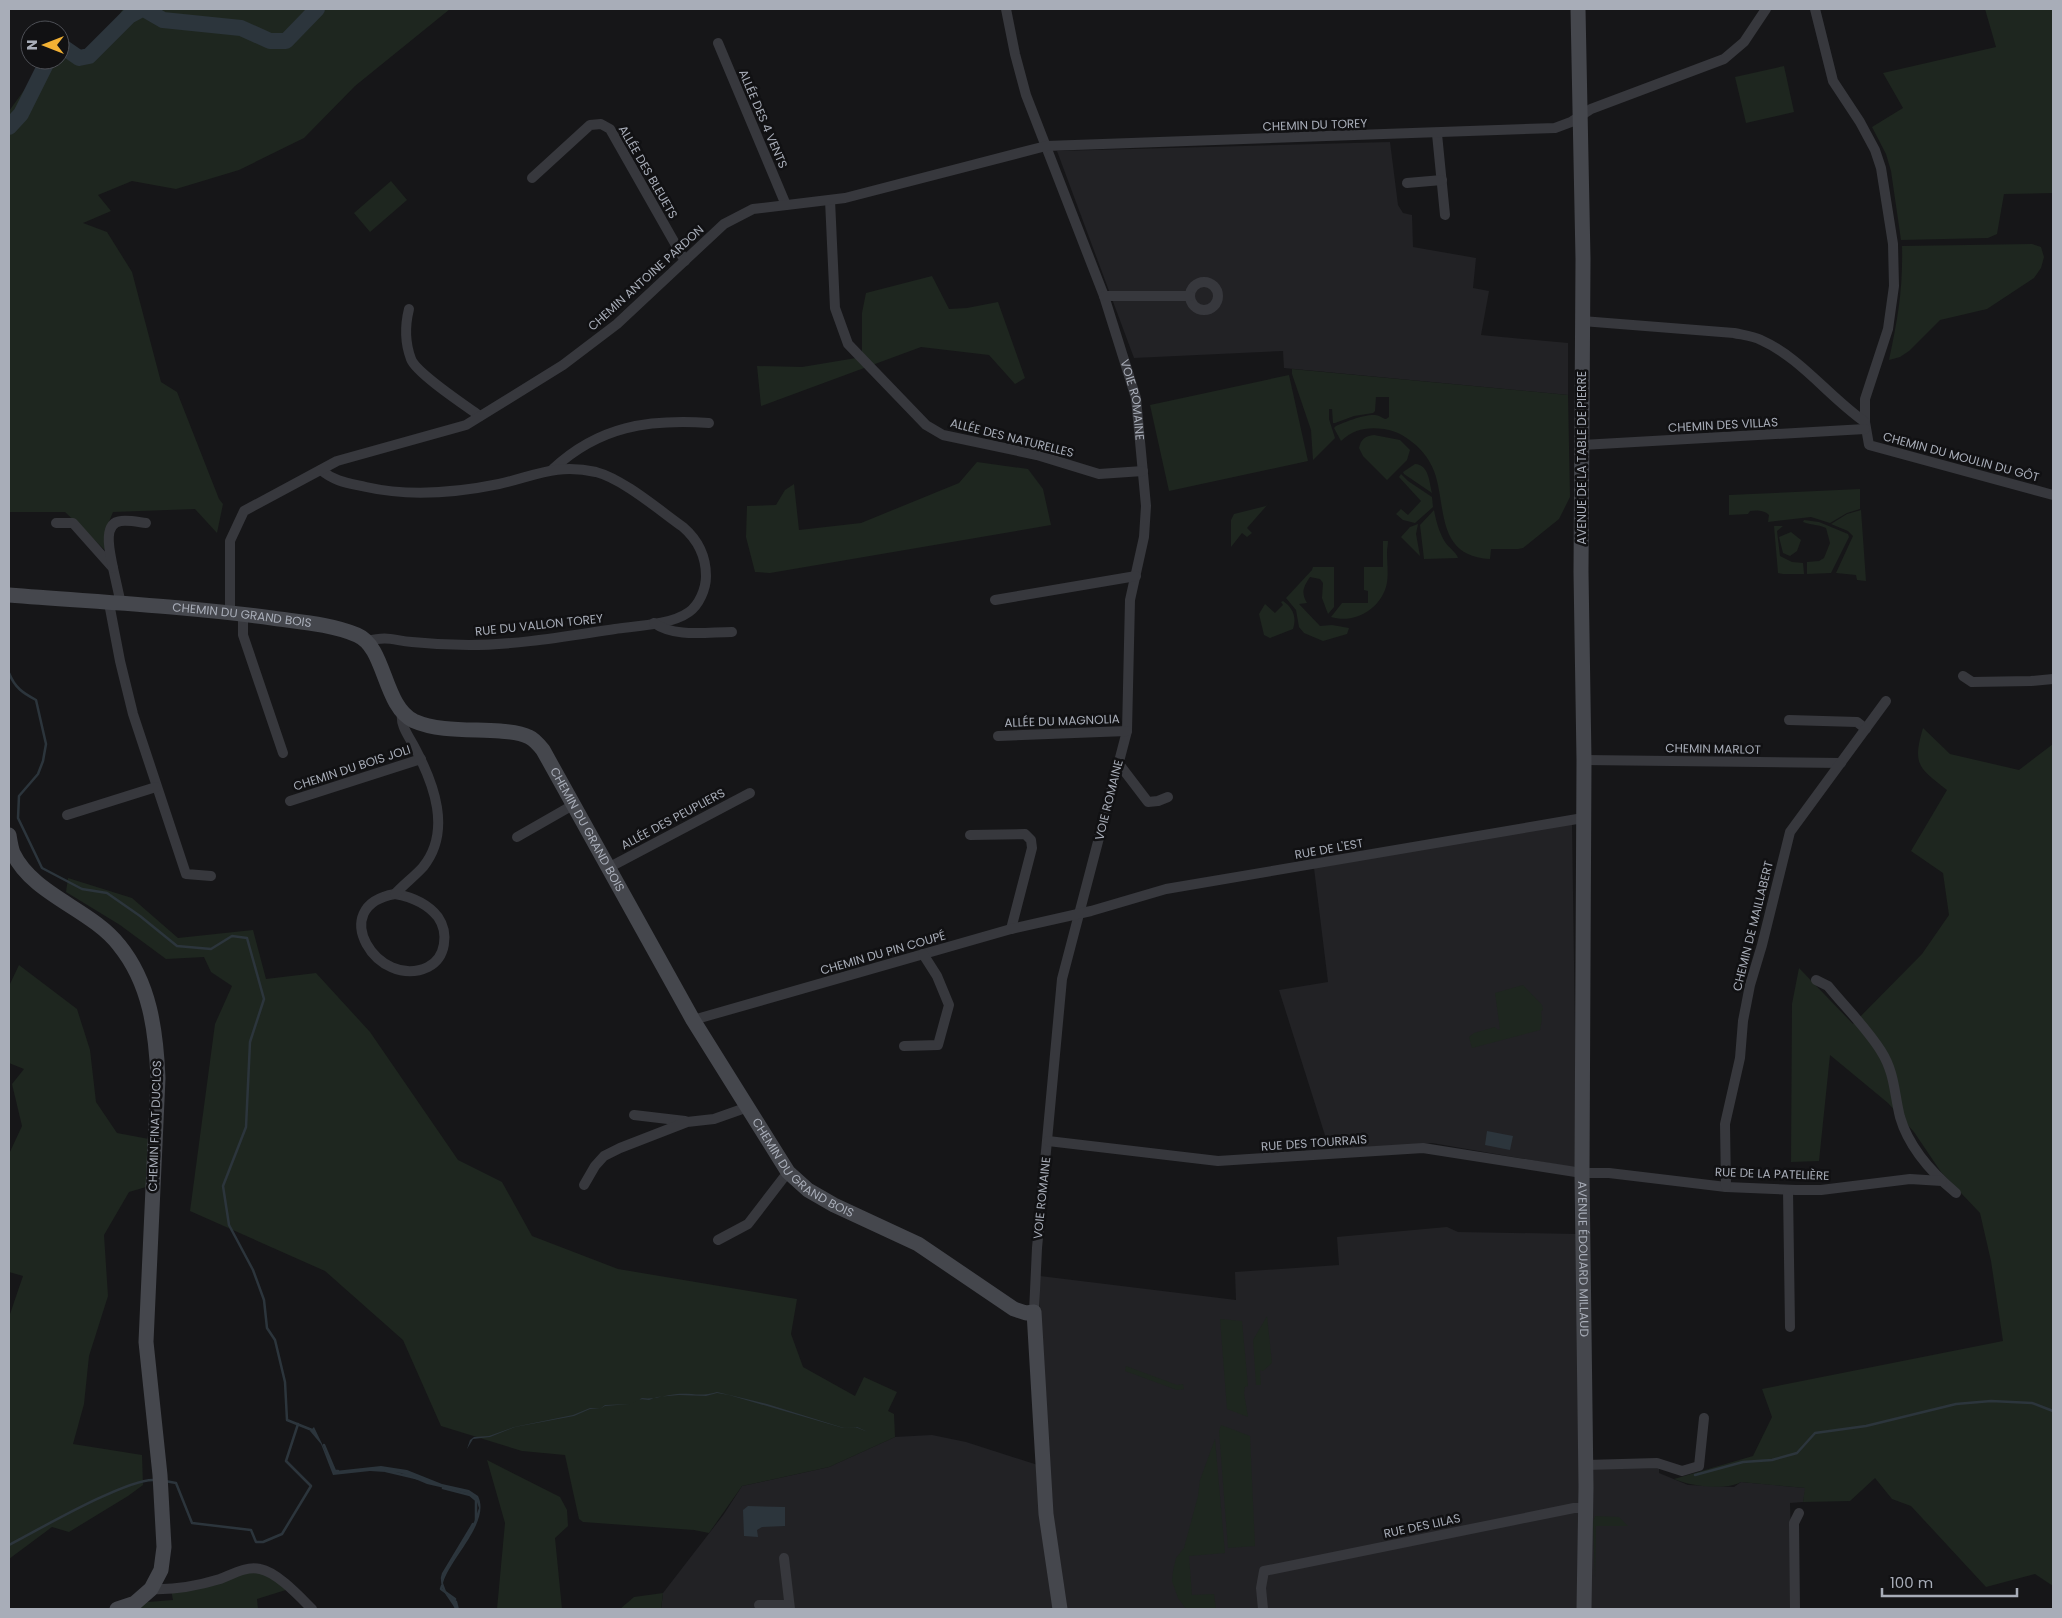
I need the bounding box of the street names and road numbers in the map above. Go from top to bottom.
street label: ALLÉE DES 4 VENTS [735,67,792,171]
street label: CHEMIN DU TOREY [1262,114,1368,135]
street label: ALLÉE DES BLEUETS [615,122,682,222]
street label: CHEMIN ANTOINE PARDON [584,221,707,334]
street label: VOIE ROMAINE [1116,357,1149,441]
street label: AVENUE DE LA TABLE DE PIERRE [1573,371,1590,545]
street label: CHEMIN DES VILLAS [1668,413,1778,436]
street label: ALLÉE DES NATURELLES [948,414,1076,461]
street label: CHEMIN DU MOULIN DU GÔT [1881,427,2042,486]
street label: CHEMIN DU GRAND BOIS [172,598,313,631]
street label: RUE DU VALLON TOREY [474,609,604,640]
street label: ALLÉE DU MAGNOLIA [1004,710,1120,731]
street label: CHEMIN MARLOT [1665,739,1761,758]
street label: CHEMIN DU BOIS JOLI [291,741,413,795]
street label: VOIE ROMAINE [1090,758,1127,842]
street label: CHEMIN DU GRAND BOIS [546,764,629,895]
street label: ALLÉE DES PEUPLIERS [618,784,728,853]
street label: RUE DE L'EST [1293,834,1365,863]
street label: CHEMIN DE MAILLABERT [1728,859,1777,993]
street label: CHEMIN DU PIN COUPÉ [818,926,948,979]
street label: CHEMIN FINAT DUCLOS [144,1060,165,1192]
street label: CHEMIN DU GRAND BOIS [748,1114,857,1221]
street label: RUE DES TOURRAIS [1260,1130,1368,1155]
street label: VOIE ROMAINE [1029,1156,1054,1240]
street label: RUE DE LA PATELIÈRE [1714,1163,1830,1184]
street label: AVENUE ÉDOUARD MILLAUD [1574,1181,1593,1337]
street label: RUE DES LILAS [1382,1509,1462,1542]

